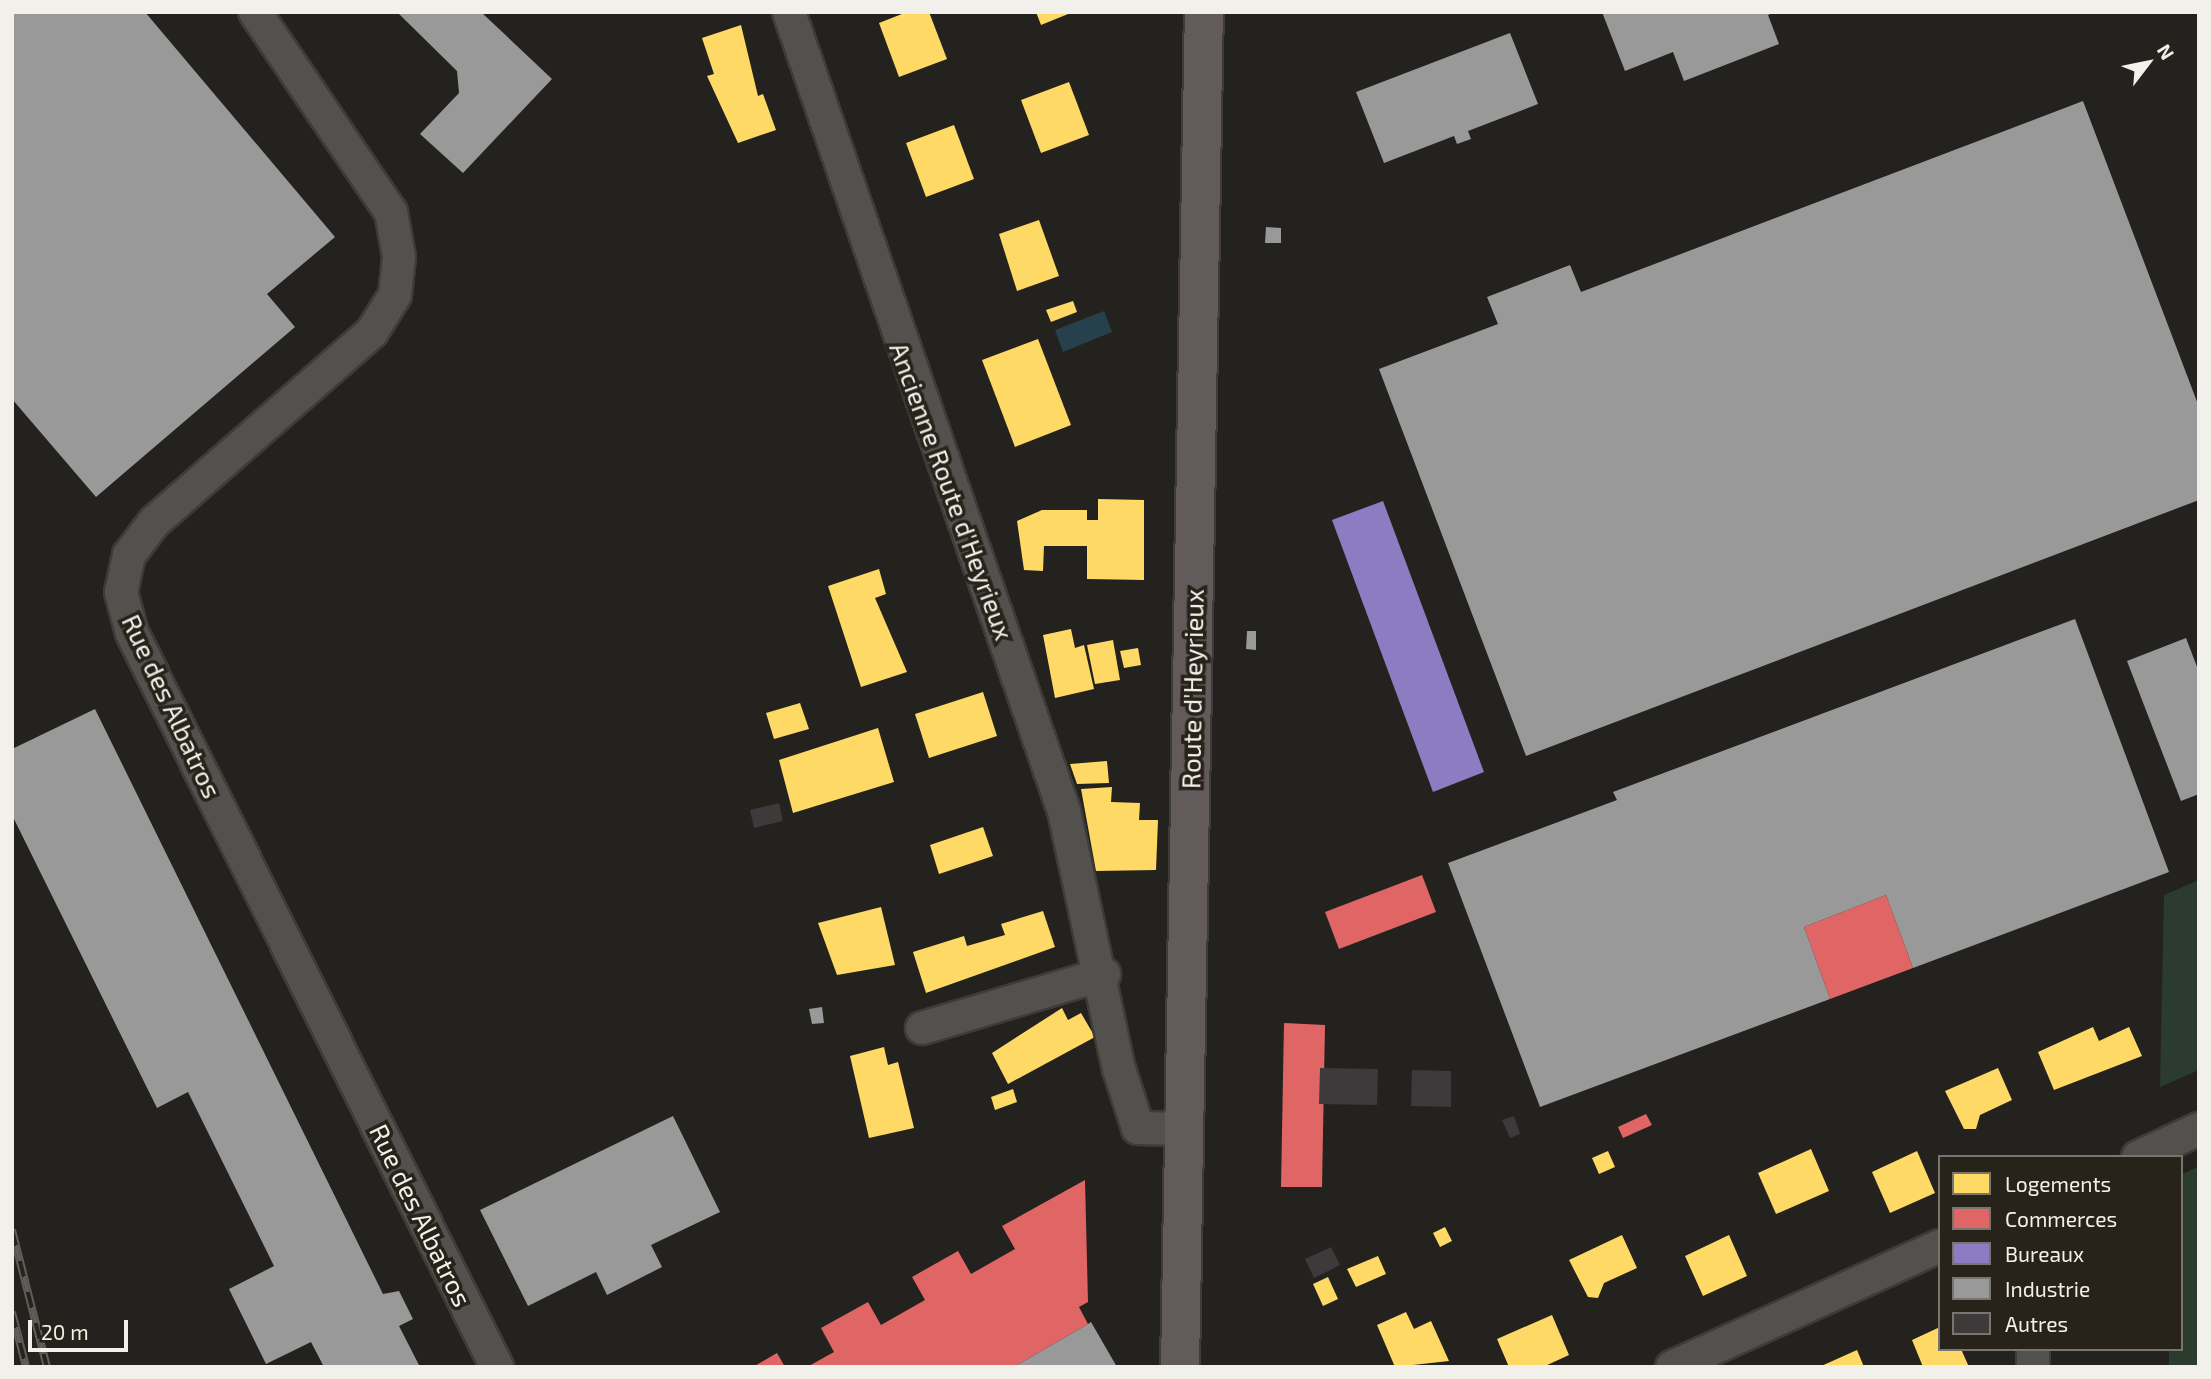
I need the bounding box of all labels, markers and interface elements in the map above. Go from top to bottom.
north arrow [2113,28,2183,98]
text: N [2153,40,2180,64]
street label: Ancienne Route d'Heyrieux [884,338,1020,644]
street label: Route d'Heyrieux [1175,589,1209,789]
street label: Rue des Albatros [116,609,228,803]
street label: Rue des Albatros [363,1119,479,1311]
legend [1938,1155,2183,1351]
text: Logements [2005,1171,2111,1196]
text: Commerces [2005,1206,2117,1231]
text: Bureaux [2005,1241,2084,1266]
text: Industrie [2005,1276,2090,1301]
scale bar [32,1306,131,1350]
text: Autres [2005,1311,2068,1336]
text: 20 m [41,1319,89,1344]

